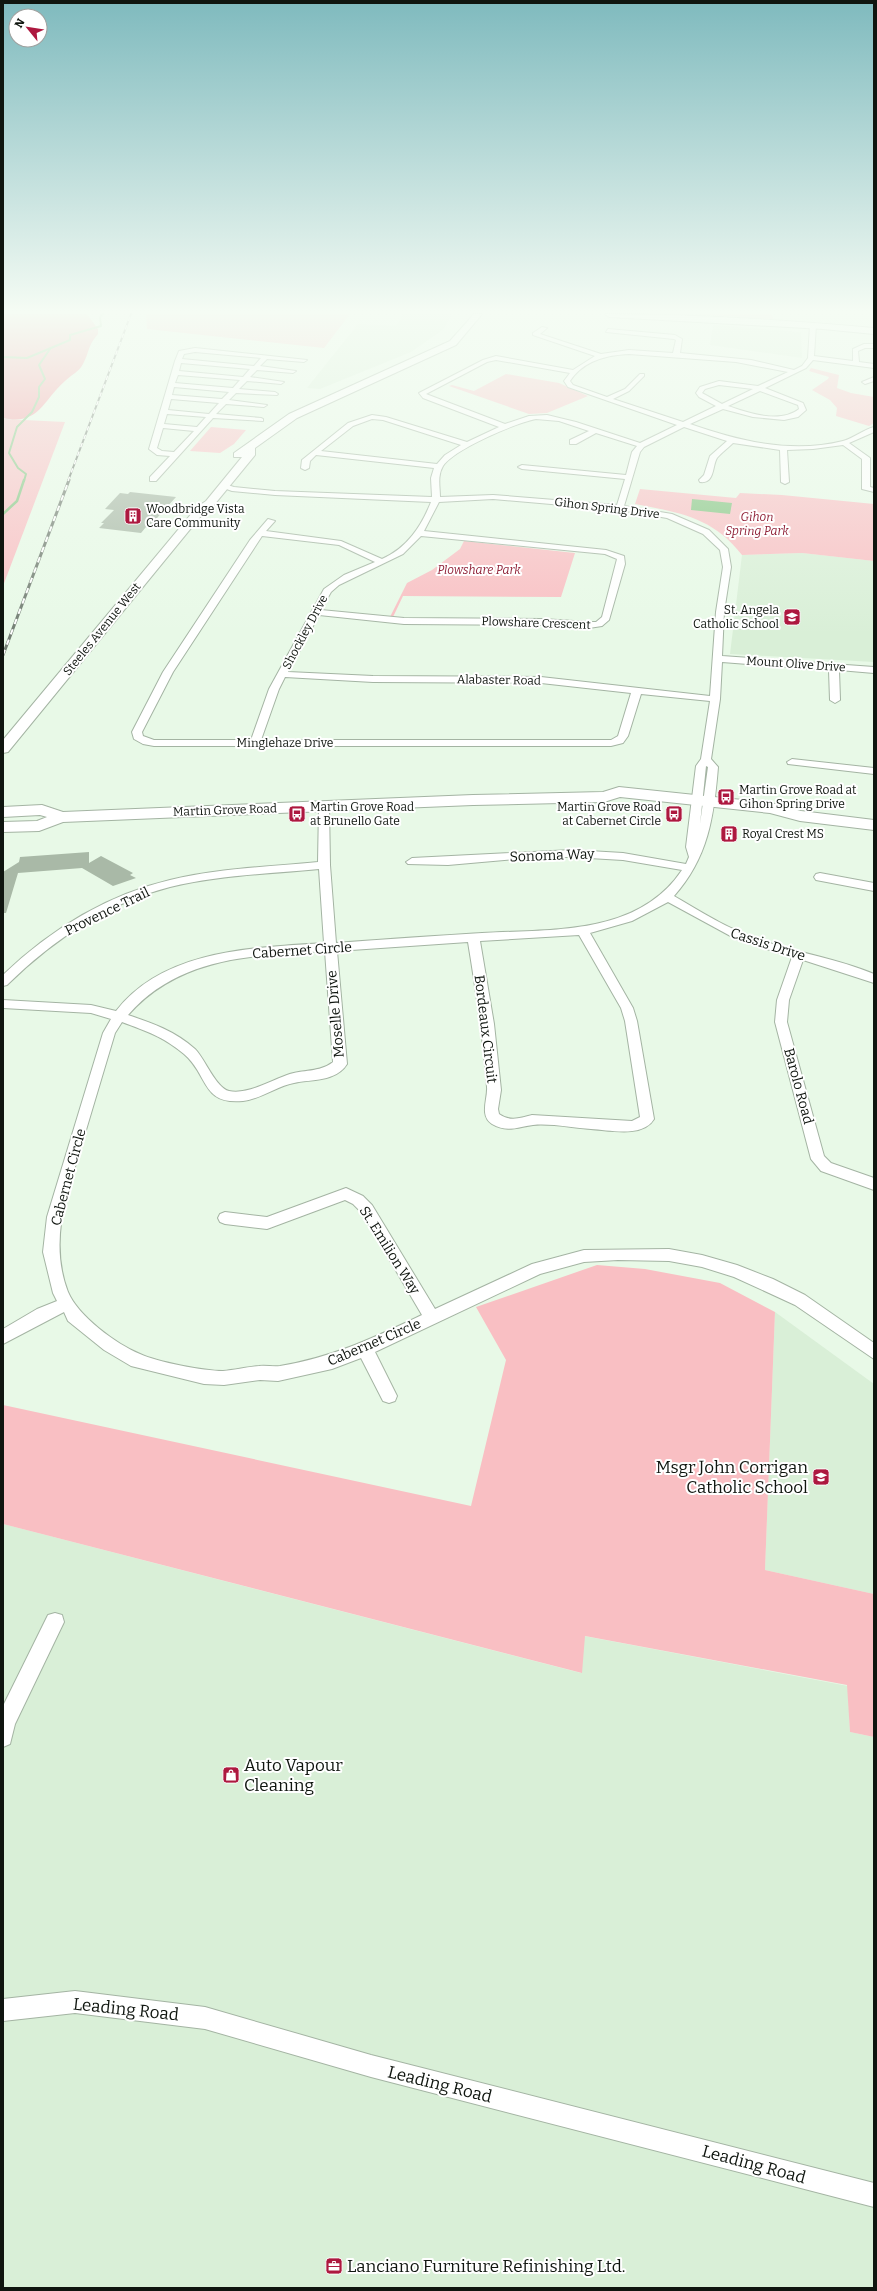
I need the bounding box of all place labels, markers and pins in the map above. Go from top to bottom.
place label: Woodbridge Vista Care Community [146,502,245,530]
building icon: Woodbridge Vista Care Community [123,506,143,526]
place label: St. Angela Catholic School [693,603,780,631]
school or university icon: St. Angela Catholic School [782,607,802,627]
place label: Martin Grove Road at Gihon Spring Drive [739,783,857,811]
bus stop icon: Martin Grove Road at Gihon Spring Drive [716,787,736,807]
place label: Martin Grove Road at Brunello Gate [310,800,414,828]
place label: Martin Grove Road at Cabernet Circle [557,800,661,828]
bus stop icon: Martin Grove Road at Brunello Gate [287,804,307,824]
bus stop icon: Martin Grove Road at Cabernet Circle [664,804,684,824]
building icon: Royal Crest MS [719,824,739,844]
place label: Royal Crest MS [742,827,824,841]
place label: Msgr John Corrigan Catholic School [656,1457,808,1498]
school or university icon: Msgr John Corrigan Catholic School [811,1467,831,1487]
place label: Auto Vapour Cleaning [244,1755,343,1796]
shop icon: Auto Vapour Cleaning [221,1765,241,1785]
office icon: Lanciano Furniture Refinishing Ltd. [324,2256,344,2276]
place label: Lanciano Furniture Refinishing Ltd. [347,2256,625,2277]

